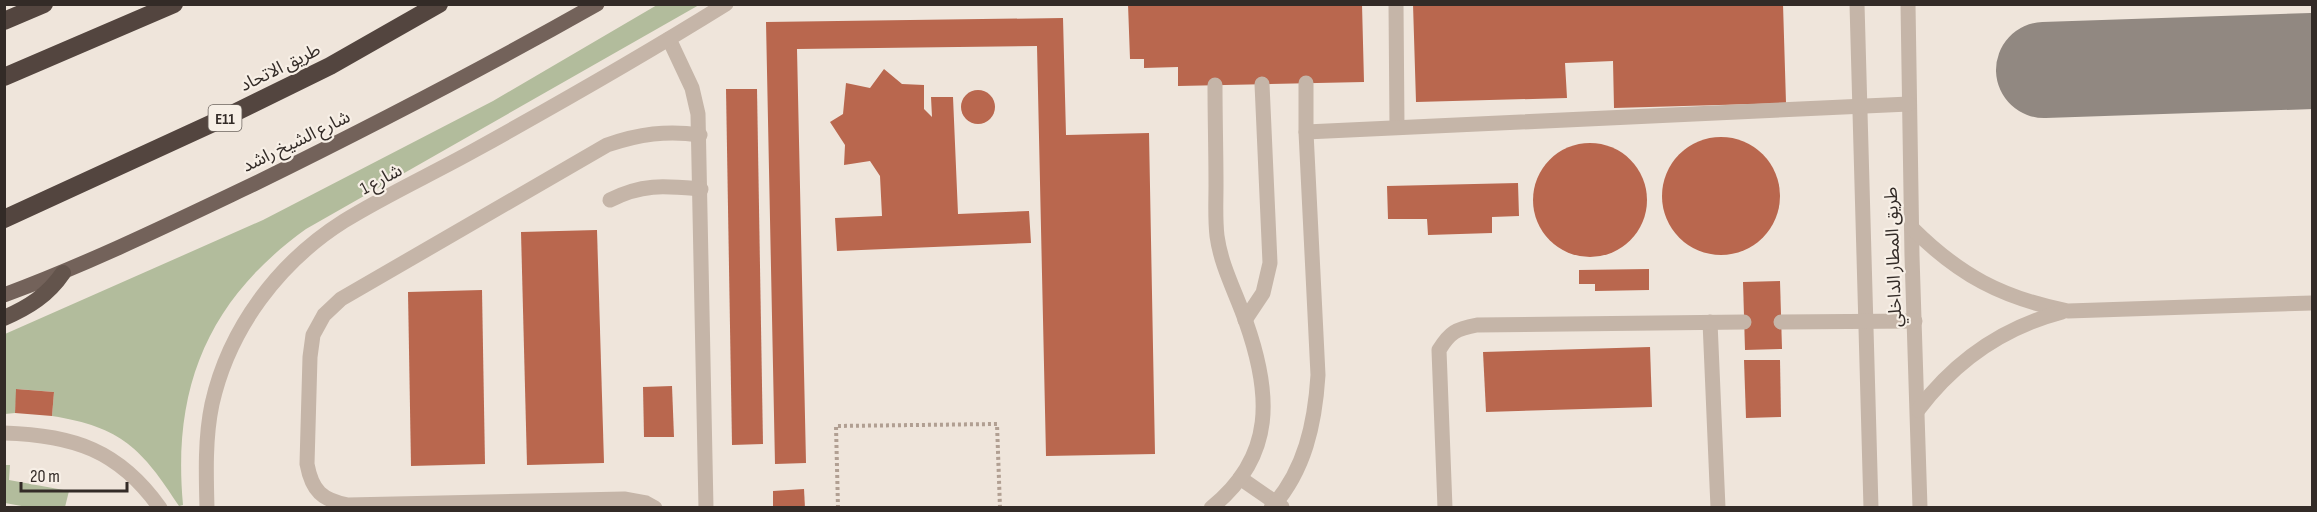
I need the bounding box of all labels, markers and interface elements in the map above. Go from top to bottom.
street label: طريق الاتحاد [237,39,324,96]
road number: E11 [208,105,242,131]
street label: شارع الشيخ راشد [239,106,355,179]
street label: شارع 1 [357,160,407,202]
street label: طريق المطار الداخلي [1881,186,1909,328]
scale bar [21,455,128,493]
text: 20 m [30,466,60,487]

